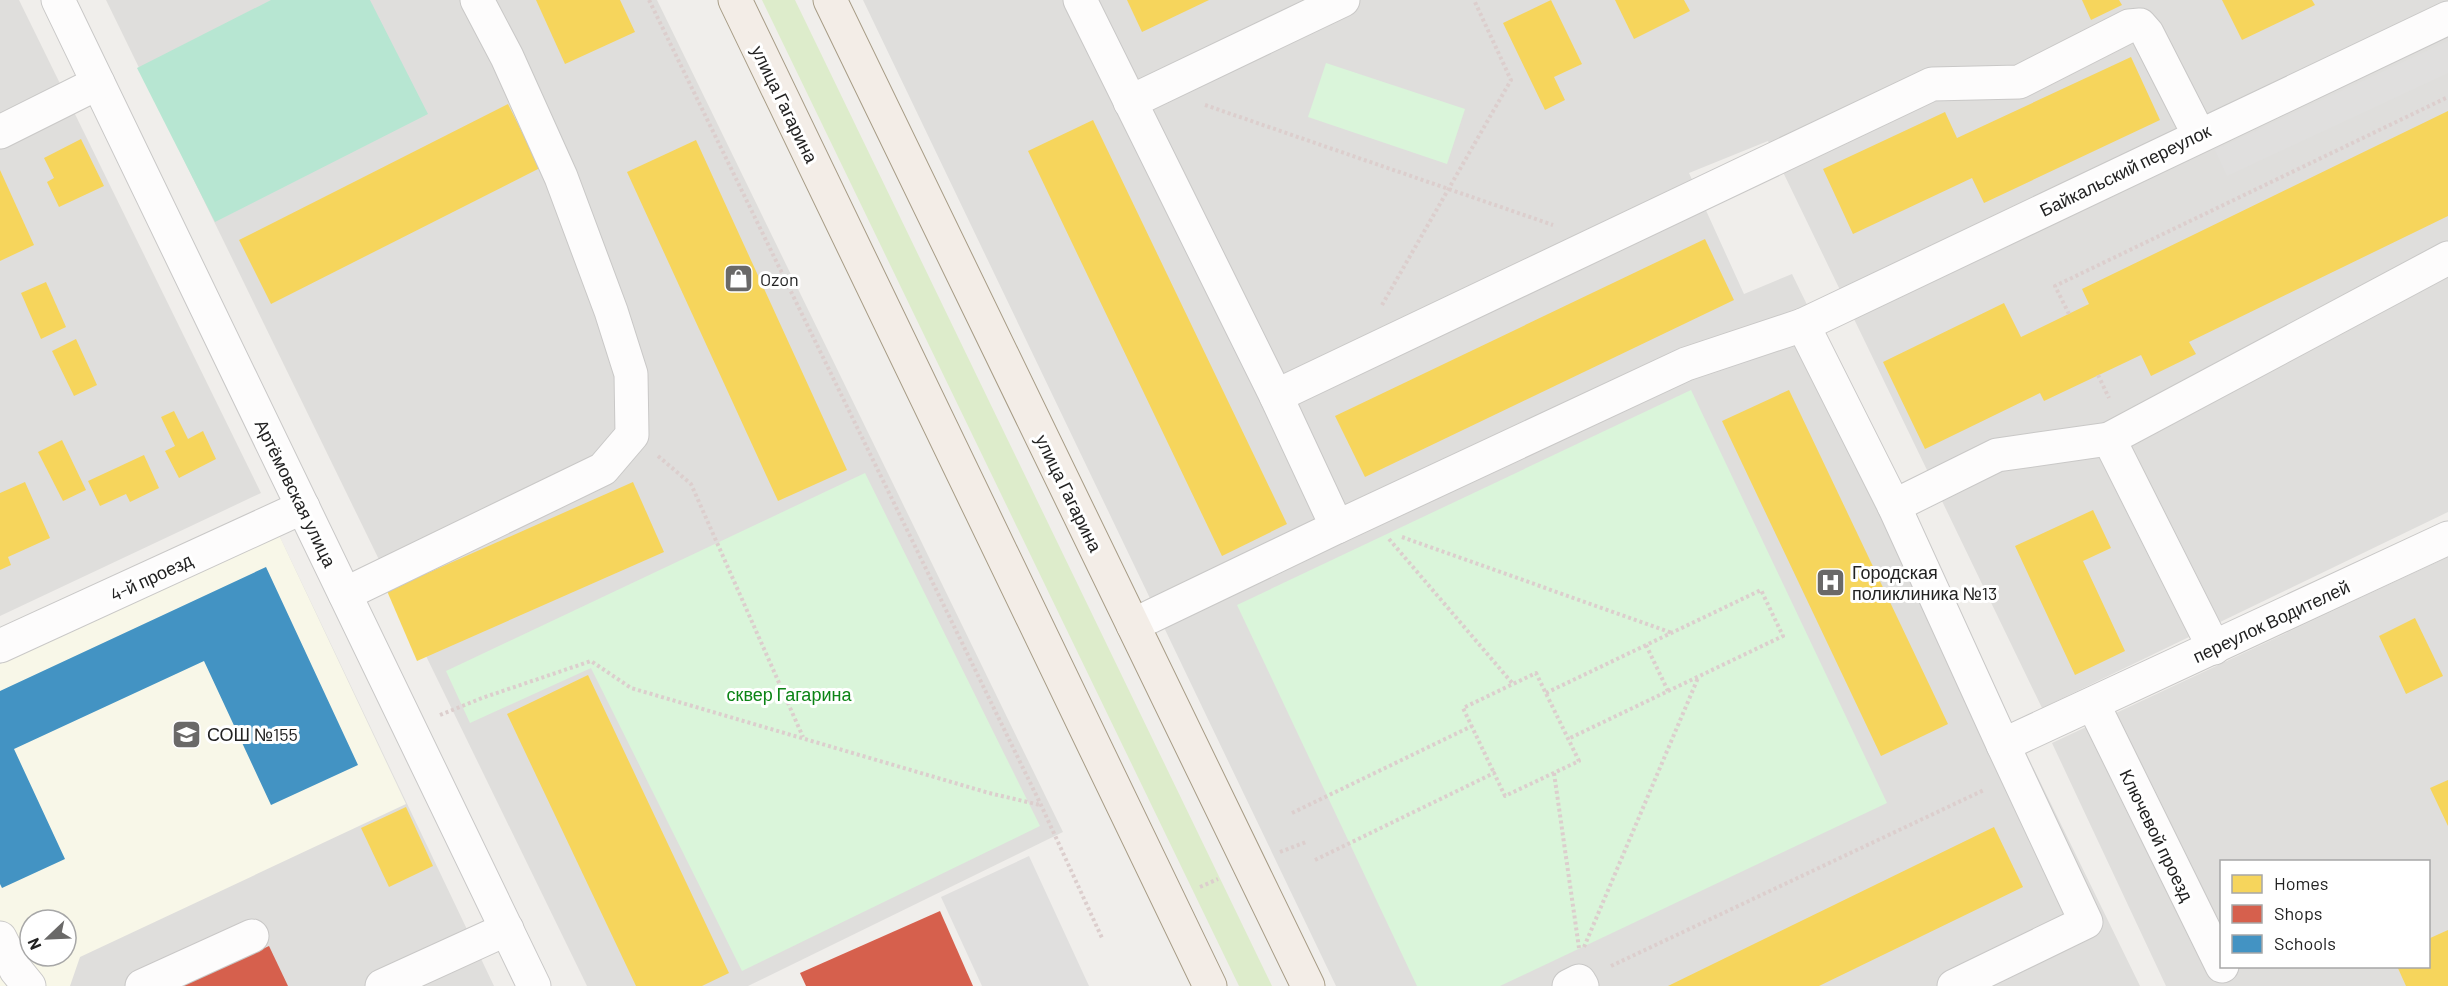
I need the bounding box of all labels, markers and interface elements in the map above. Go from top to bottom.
street label: улица Гагарина [747,42,823,167]
street label: Байкальский переулок [2036,119,2214,221]
shop icon: Ozon [723,263,755,295]
place label: Ozon [760,268,799,290]
street label: Артёмовская улица [251,415,342,571]
street label: улица Гагарина [1031,431,1107,556]
street label: 4-й проезд [106,548,196,606]
place label: Городская поликлиника №13 [1852,561,1997,604]
hospital icon: Городская поликлиника №13 [1815,566,1847,598]
street label: переулок Водителей [2189,575,2353,667]
park label: сквер Гагарина [727,683,852,705]
school or university icon: СОШ №155 [170,718,202,750]
place label: СОШ №155 [207,723,298,745]
street label: Ключевой проезд [2115,765,2199,905]
legend [2220,860,2430,968]
text: Homes [2274,872,2328,894]
text: Shops [2274,902,2323,924]
north arrow [18,908,78,968]
text: Schools [2274,932,2336,954]
text: N [23,935,45,953]

